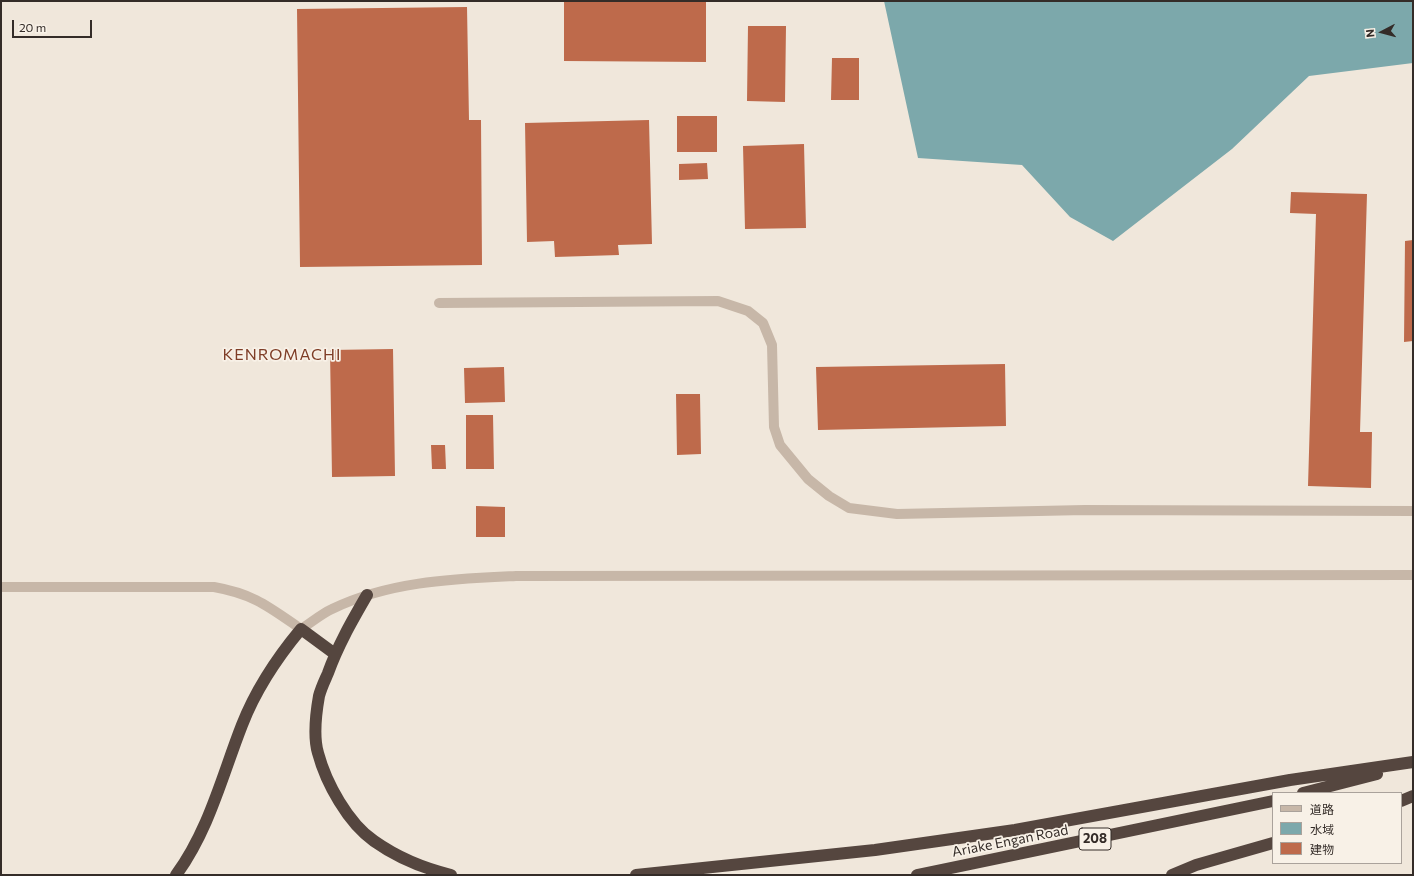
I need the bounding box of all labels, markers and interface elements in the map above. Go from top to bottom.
scale bar [14,12,94,38]
north arrow [1362,12,1402,52]
text: 20 m [19,20,46,34]
text: N [1363,29,1376,38]
district label: KENROMACHI [223,345,341,365]
legend [1272,792,1402,864]
text: 道路 [1310,802,1334,816]
street label: Ariake Engan Road [950,821,1070,861]
text: 水域 [1310,822,1334,836]
road number: 208 [1079,828,1111,850]
text: 建物 [1310,842,1334,856]

